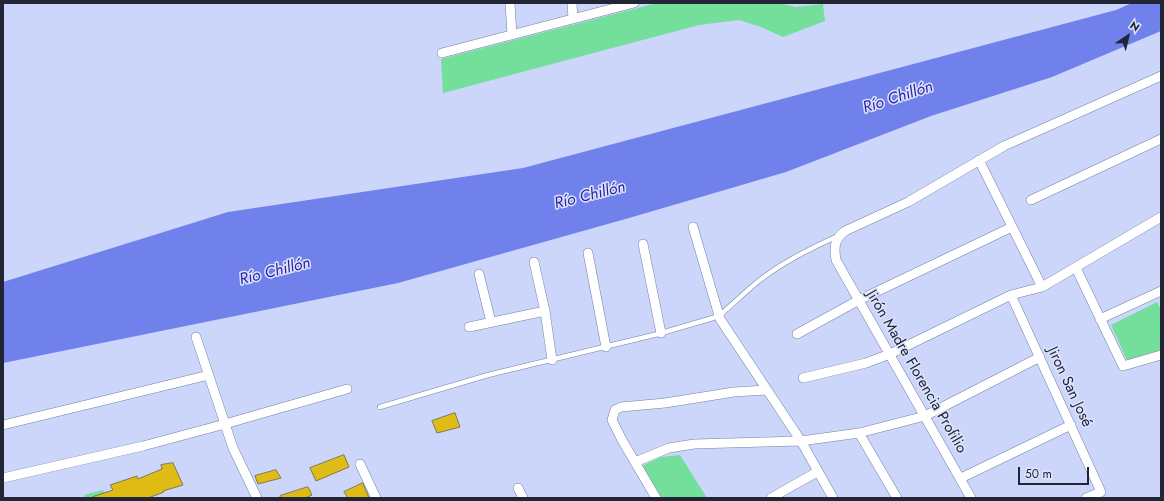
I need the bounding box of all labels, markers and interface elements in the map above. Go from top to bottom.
north arrow [1108,16,1148,56]
text: N [1127,17,1143,35]
water label: Río Chillón [861,78,935,118]
water label: Río Chillón [552,178,628,214]
water label: Río Chillón [237,254,313,290]
street label: Jirón Madre Florencia Profilio [862,287,970,457]
street label: Jiron San José [1043,344,1095,430]
scale bar [1020,459,1091,485]
text: 50 m [1025,465,1052,483]

